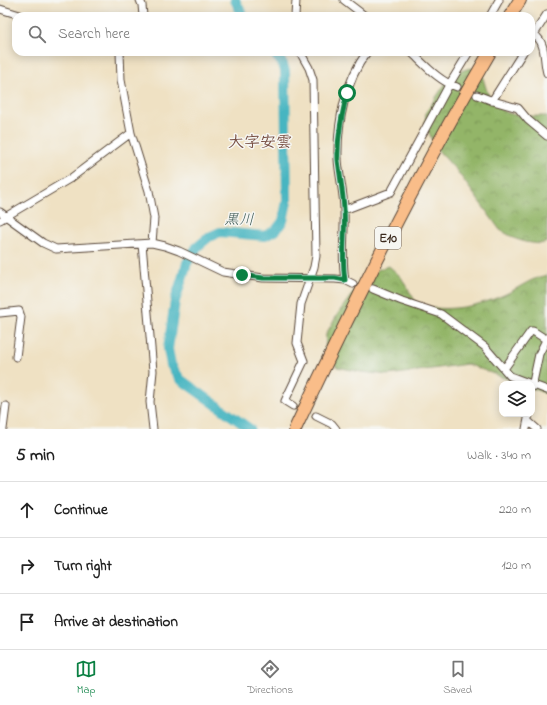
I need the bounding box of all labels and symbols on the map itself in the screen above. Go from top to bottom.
route start [338,84,356,102]
district label: 大字安雲 [228,131,292,155]
water label: 黒川 [224,209,254,231]
road number: E10 [375,227,401,249]
route end [233,266,251,284]

